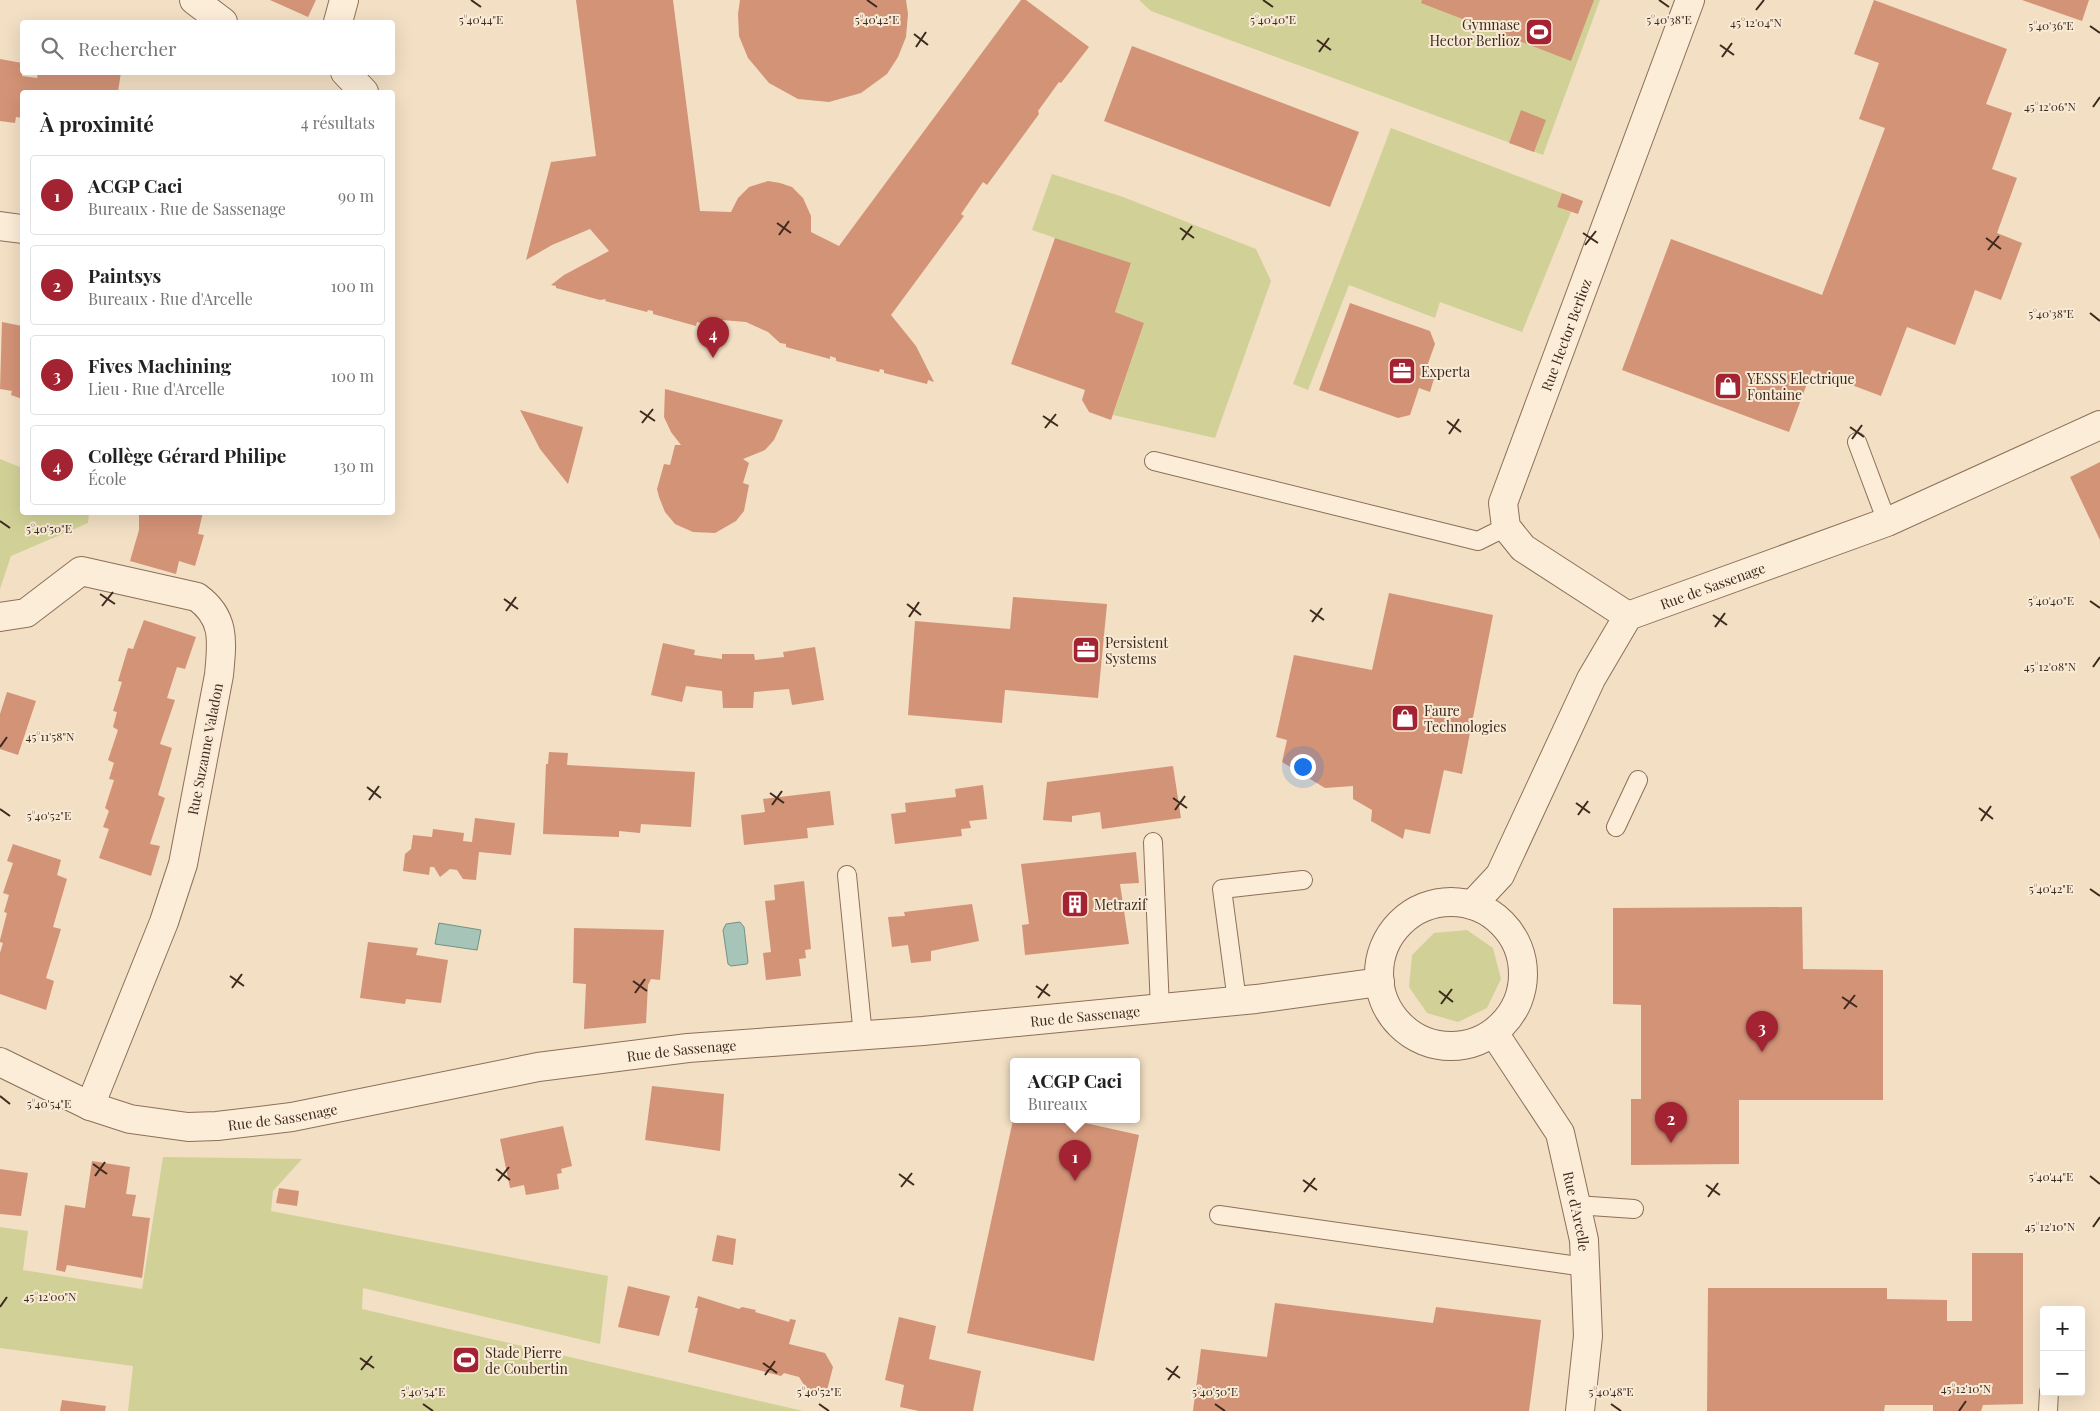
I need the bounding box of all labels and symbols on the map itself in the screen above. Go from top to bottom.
text: 5°40'44"E [459,11,503,27]
text: 5°40'42"E [855,11,899,27]
text: 5°40'40"E [1250,11,1296,27]
text: 5°40'38"E [1646,11,1692,27]
text: 45°12'04"N [1730,14,1782,30]
place label: Gymnase Hector Berlioz [1430,15,1520,50]
sports icon: Gymnase Hector Berlioz [1524,17,1554,47]
text: 5°40'36"E [2028,17,2074,33]
text: 45°12'06"N [2024,98,2077,114]
street label: Rue Hector Berlioz [1536,275,1595,393]
text: 5°40'38"E [2028,305,2074,321]
pin: 4 [697,317,729,358]
office icon: Experta [1387,356,1417,386]
place label: Experta [1421,362,1470,381]
place label: YESSS Electrique Fontaine [1746,369,1855,404]
shop icon: YESSS Electrique Fontaine [1713,371,1743,401]
text: 5°40'50"E [26,520,72,536]
street label: Rue de Sassenage [1657,558,1768,613]
text: 5°40'40"E [2028,592,2074,608]
place label: Persistent Systems [1105,633,1169,668]
office icon: Persistent Systems [1071,635,1101,665]
text: 45°12'08"N [2024,658,2077,674]
street label: Rue Suzanne Valadon [183,681,227,817]
place label: Faure Technologies [1424,701,1506,736]
shop icon: Faure Technologies [1390,703,1420,733]
text: 45°11'58"N [25,728,75,744]
your location [1290,754,1316,780]
text: 5°40'52"E [27,807,71,823]
text: 5°40'42"E [2029,880,2073,896]
building icon: Metrazif [1060,889,1090,919]
place label: Metrazif [1094,895,1148,914]
street label: Rue de Sassenage [1029,1001,1141,1030]
pin: 3 [1746,1011,1778,1052]
street label: Rue de Sassenage [626,1035,737,1065]
text: 5°40'54"E [27,1095,71,1111]
street label: Rue de Sassenage [227,1099,339,1134]
pin: 2 [1655,1102,1687,1143]
pin: 1 [1059,1140,1091,1181]
text: 5°40'44"E [2029,1168,2073,1184]
street label: Rue d'Arcelle [1559,1169,1594,1252]
text: 45°12'10"N [2025,1218,2076,1234]
text: 45°12'00"N [23,1288,77,1304]
place label: Stade Pierre de Coubertin [485,1343,568,1378]
sports icon: Stade Pierre de Coubertin [451,1345,481,1375]
text: 45°12'10"N [1941,1380,1992,1396]
text: 5°40'54"E [401,1383,445,1399]
text: 5°40'52"E [797,1383,841,1399]
text: 5°40'50"E [1192,1383,1238,1399]
text: 5°40'48"E [1588,1383,1634,1399]

